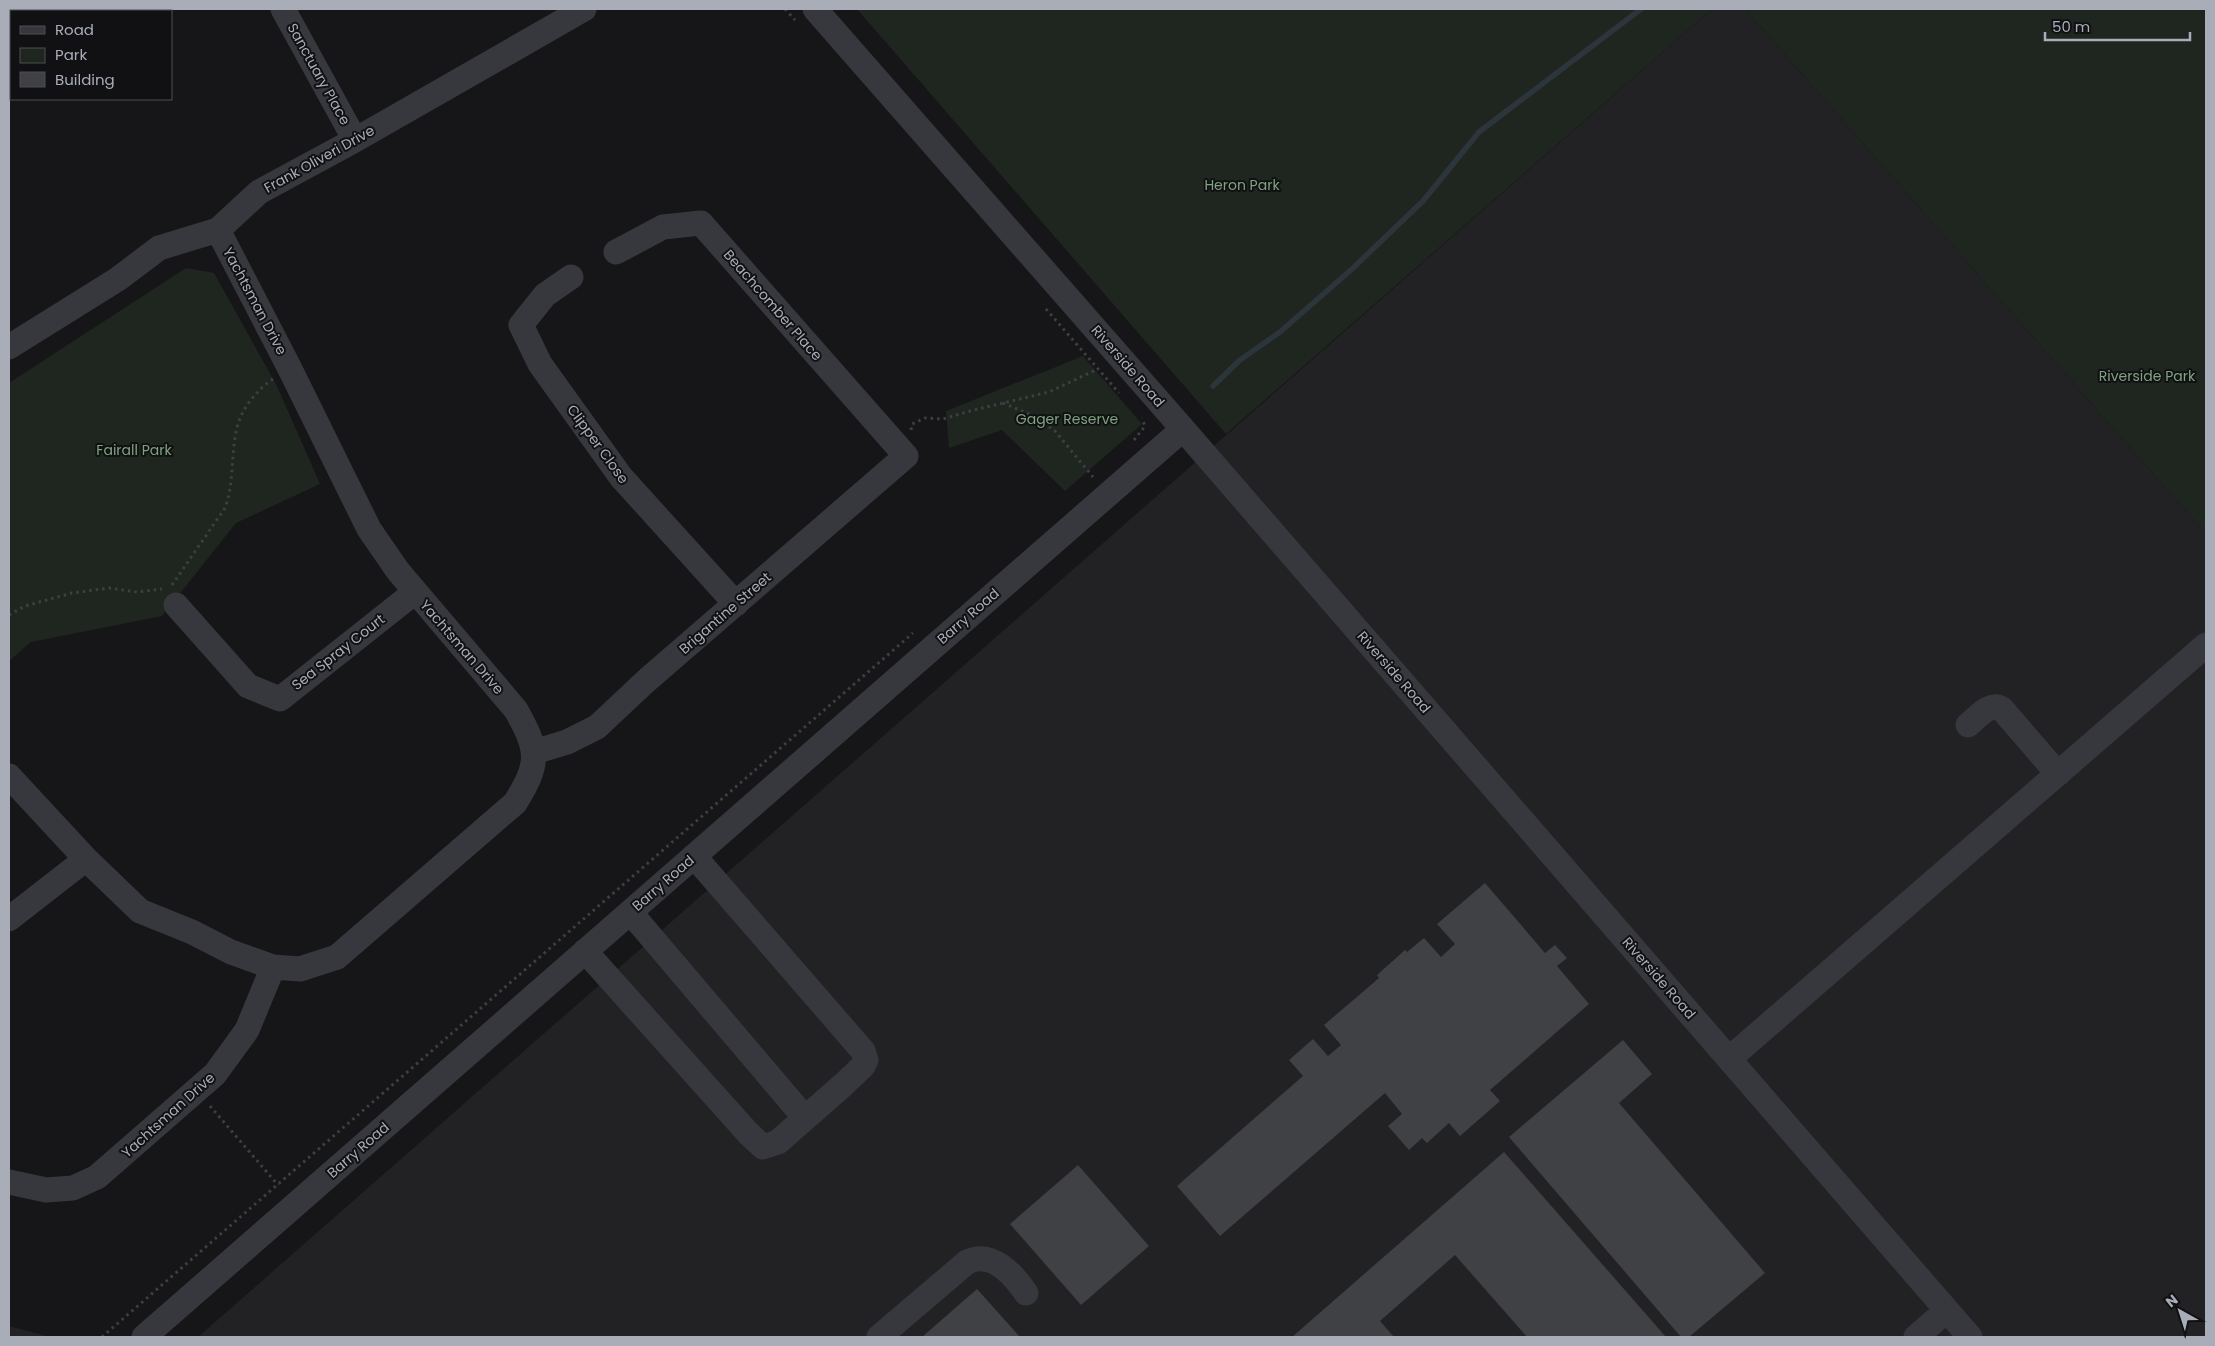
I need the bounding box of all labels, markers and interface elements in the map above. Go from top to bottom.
legend [10,10,172,100]
scale bar [2045,10,2190,42]
text: 50 m [2052,16,2090,37]
text: Road [55,19,94,40]
street label: Sanctuary Place [283,19,355,129]
text: Park [55,44,87,65]
text: Building [55,69,115,90]
street label: Frank Oliveri Drive [260,120,378,198]
park label: Heron Park [1204,175,1280,195]
street label: Yachtsman Drive [218,244,292,359]
street label: Beachcomber Place [719,245,827,365]
street label: Riverside Road [1087,321,1169,411]
park label: Riverside Park [2099,366,2196,386]
street label: Clipper Close [562,400,634,488]
park label: Gager Reserve [1016,409,1119,429]
park label: Fairall Park [96,440,172,460]
street label: Brigantine Street [675,567,775,659]
street label: Barry Road [933,583,1003,649]
street label: Yachtsman Drive [415,595,509,699]
street label: Sea Spray Court [287,609,389,695]
street label: Riverside Road [1353,627,1435,717]
street label: Barry Road [628,850,698,916]
street label: Riverside Road [1618,933,1700,1023]
street label: Yachtsman Drive [117,1067,219,1162]
street label: Barry Road [323,1117,393,1183]
north arrow [2155,1286,2205,1336]
text: N [2161,1290,2182,1312]

